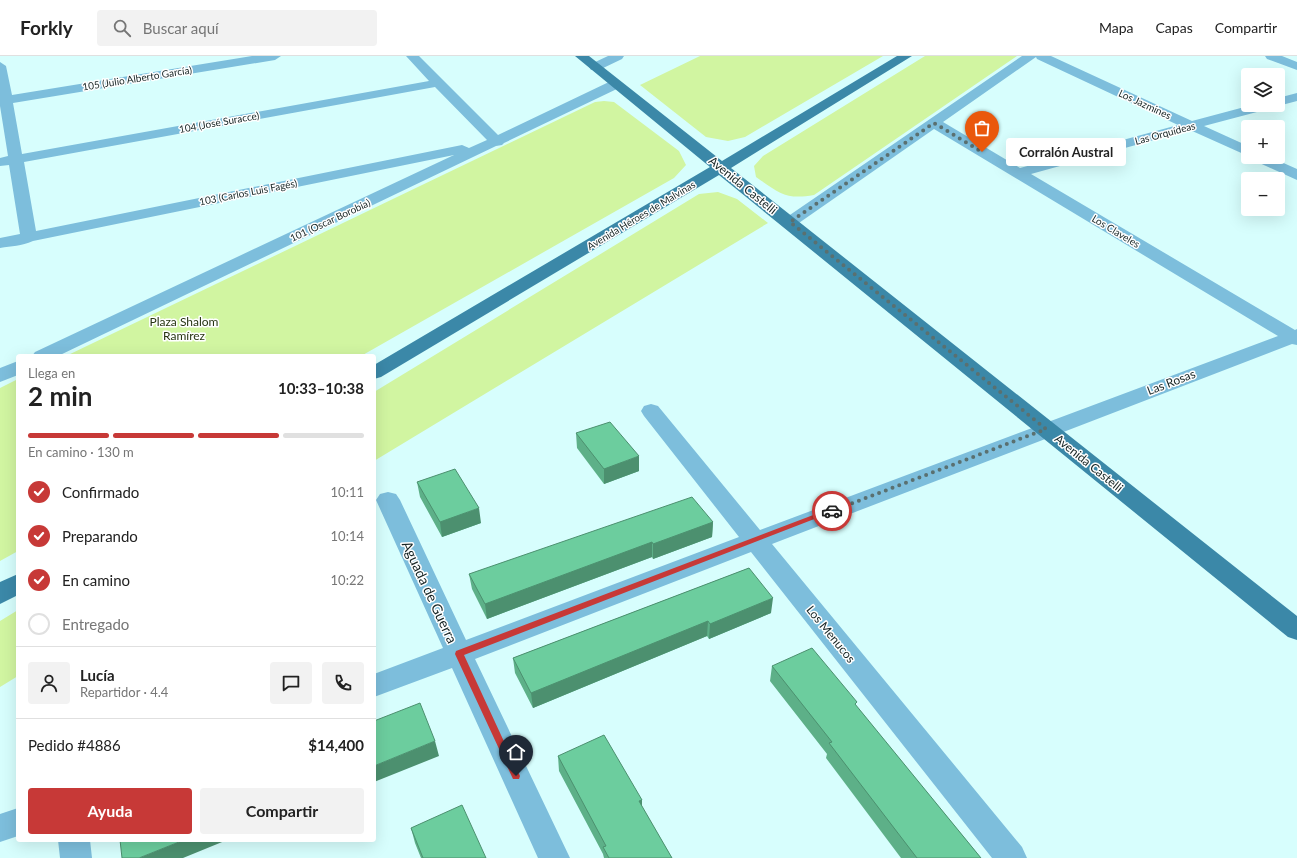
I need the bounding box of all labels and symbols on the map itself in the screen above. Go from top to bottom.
street label: 105 (Julio Alberto García) [81,63,193,93]
street label: Los Jazmines [1117,87,1173,121]
street label: 104 (José Suracce) [178,109,260,135]
pin [965,111,999,152]
street label: Las Orquídeas [1133,119,1197,147]
callout: Corralón Austral [1006,138,1126,166]
street label: Avenida Castelli [706,153,780,217]
street label: 103 (Carlos Luis Fagés) [198,177,298,207]
street label: Avenida Héroes de Malvinas [585,178,697,252]
street label: 101 (Oscar Borobia) [288,196,372,244]
street label: Los Claveles [1090,212,1142,250]
park label: Plaza Shalom Ramírez [149,314,219,343]
street label: Las Rosas [1145,366,1197,398]
street label: Avenida Castelli [1052,431,1126,495]
courier [812,491,852,531]
street label: Aguada de Guerra [399,538,461,646]
street label: Los Menucos [803,602,859,666]
pin [499,735,533,776]

